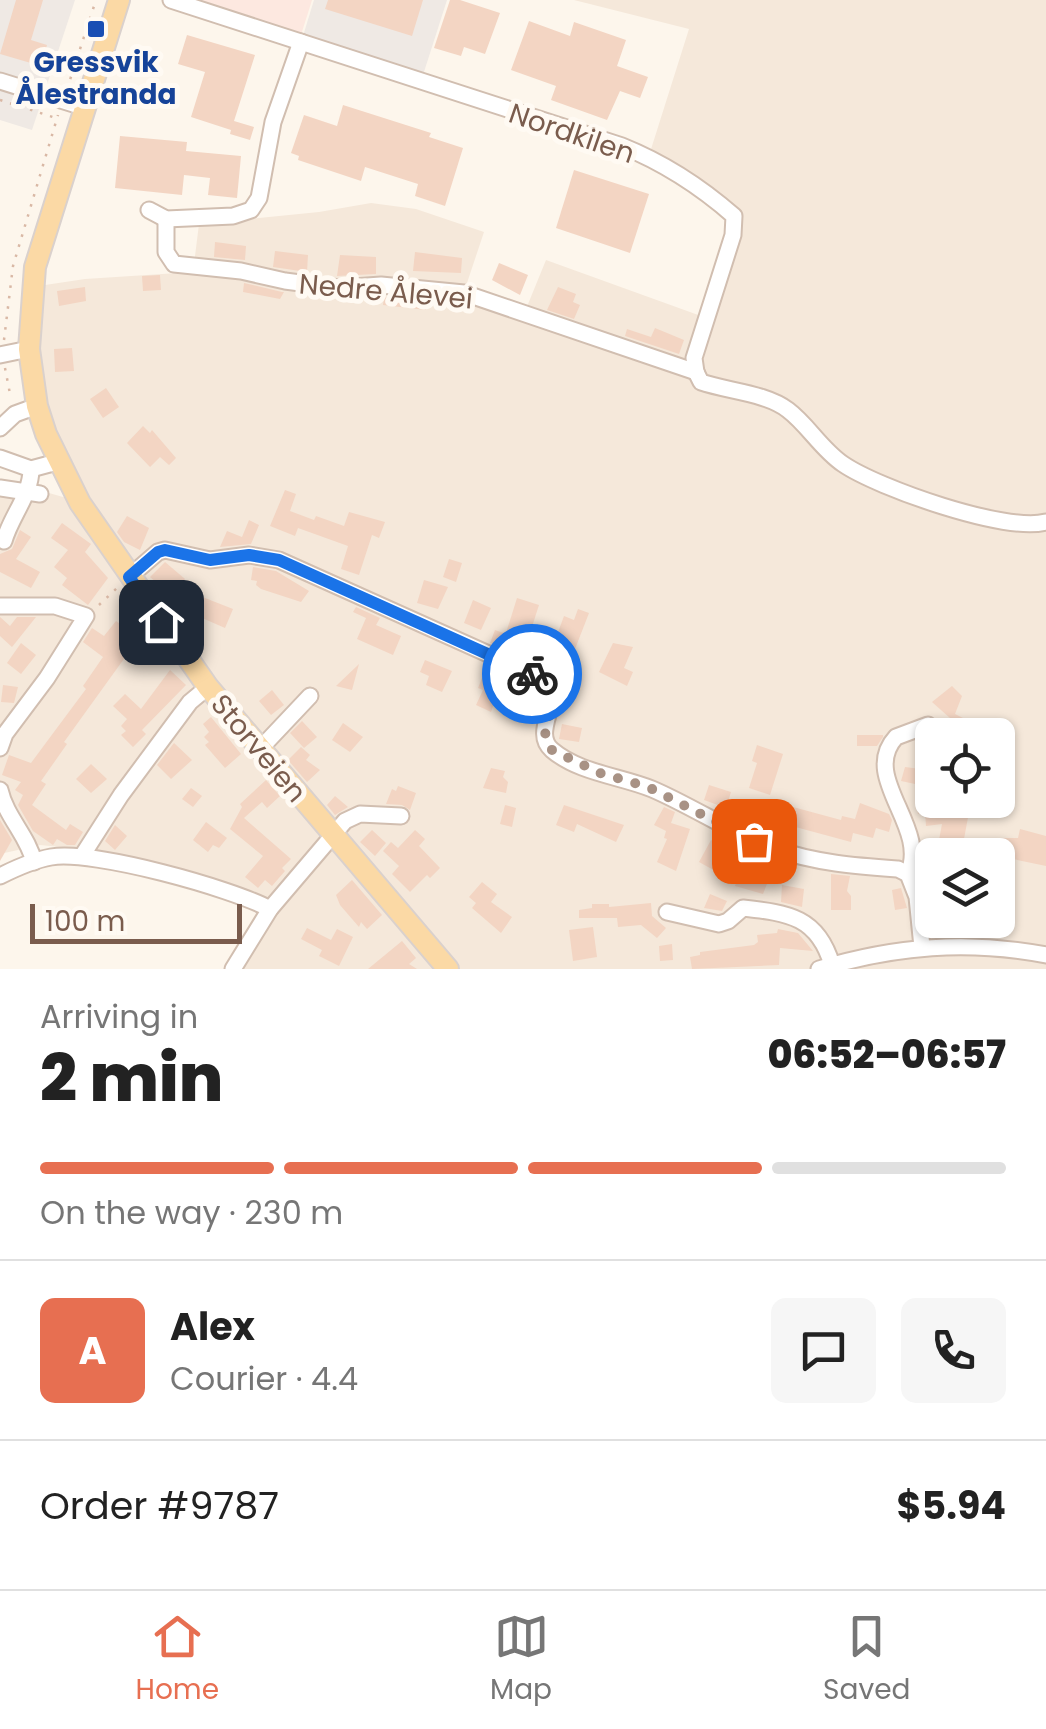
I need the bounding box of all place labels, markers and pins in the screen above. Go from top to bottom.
marker: Gressvik Ålestranda [85,18,107,40]
place label: Gressvik Ålestranda [15,43,177,114]
pin [119,580,204,665]
pin [712,799,797,884]

